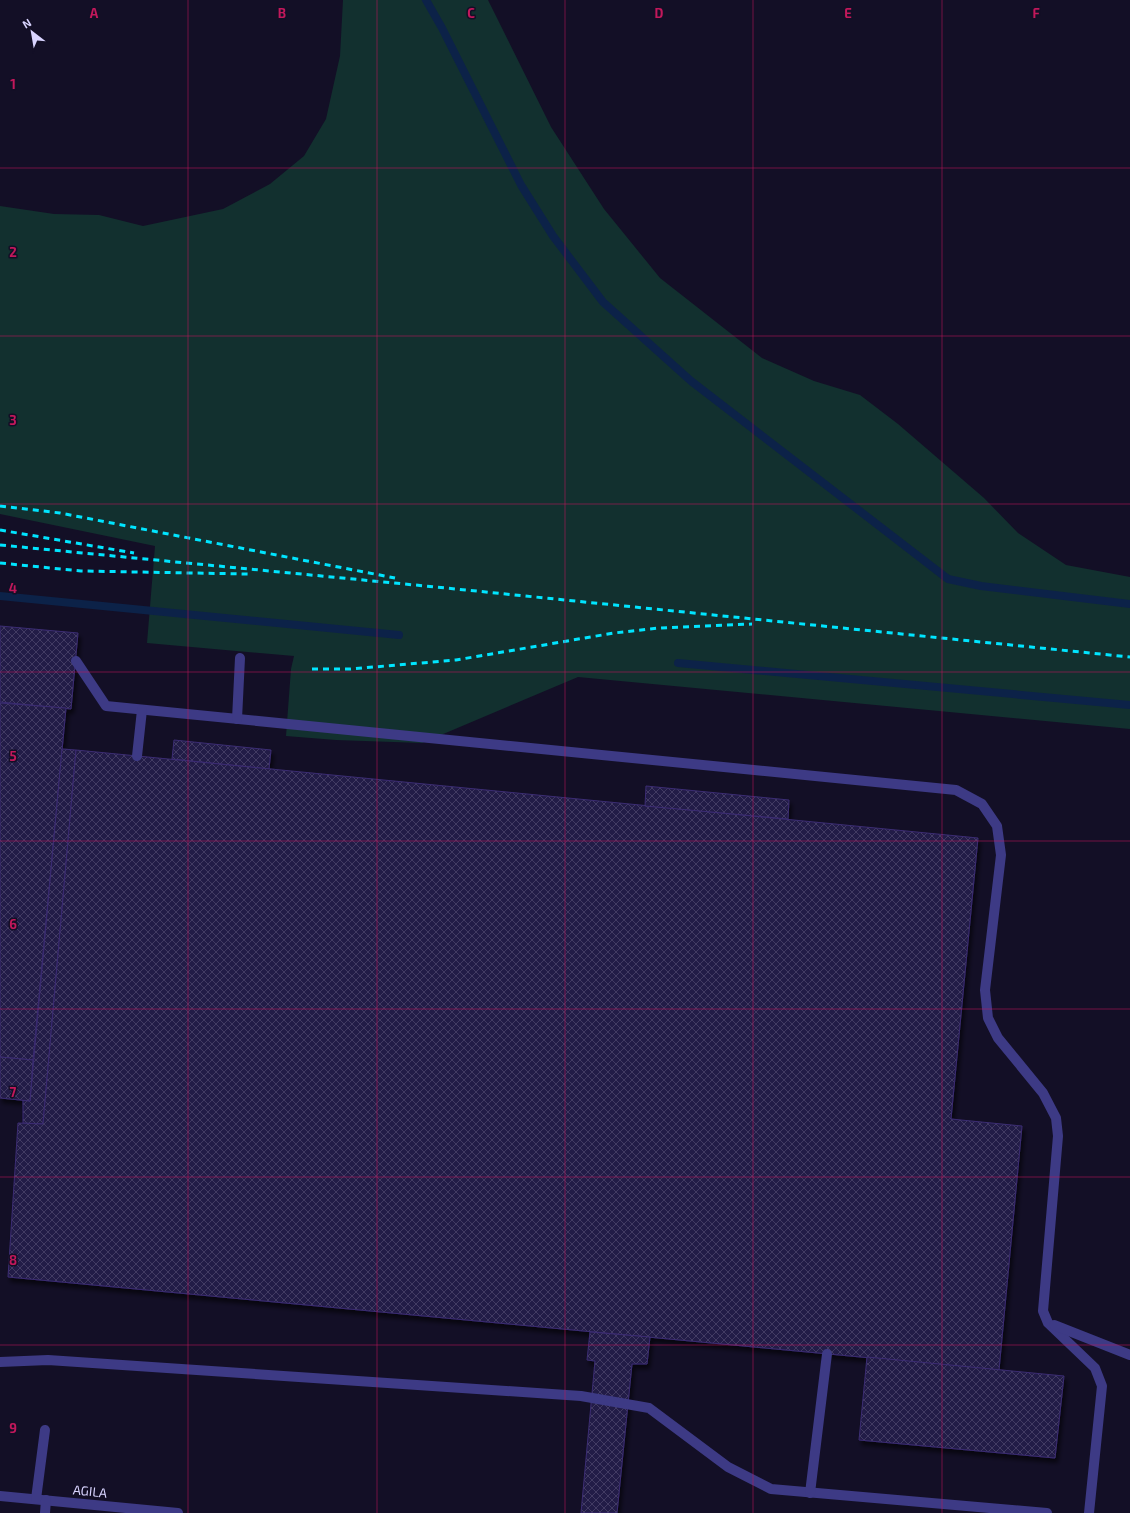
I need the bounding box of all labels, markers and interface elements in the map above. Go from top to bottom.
text: A [90,5,99,21]
text: B [278,5,286,21]
text: C [467,5,475,21]
text: D [655,5,664,21]
text: E [844,5,852,21]
text: F [1032,5,1040,21]
north arrow [12,12,52,52]
text: N [20,15,33,31]
text: 1 [10,76,16,92]
text: 2 [9,244,17,260]
text: 3 [9,412,17,428]
text: 4 [9,580,17,596]
text: 5 [9,748,17,764]
text: 6 [9,916,17,932]
text: 7 [10,1084,17,1100]
text: 8 [9,1252,17,1268]
text: 9 [9,1420,17,1436]
street label: AGILA [72,1481,108,1501]

